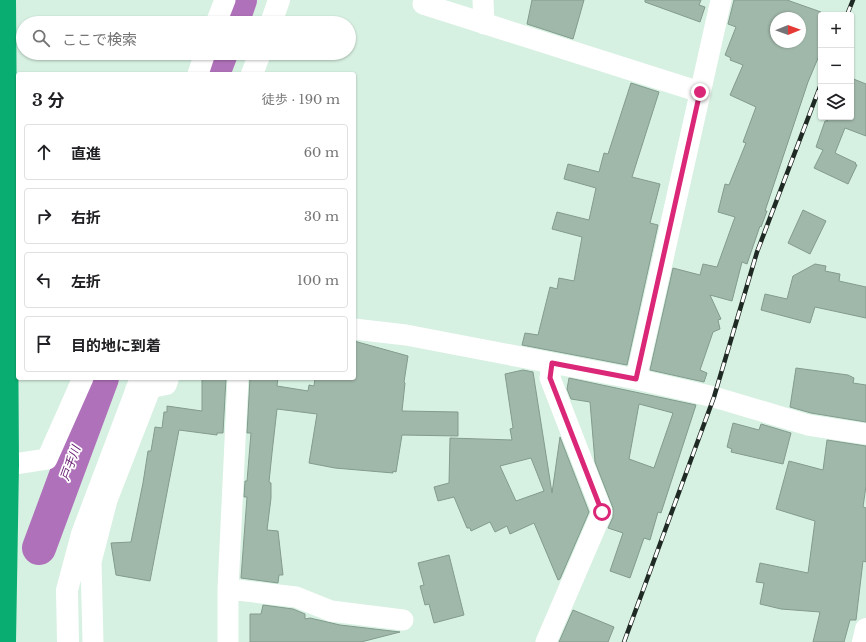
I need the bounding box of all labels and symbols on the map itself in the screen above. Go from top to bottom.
north arrow [770,12,806,48]
route end [691,83,709,101]
water label: 戸手川 [57,442,84,482]
route start [593,503,611,521]

